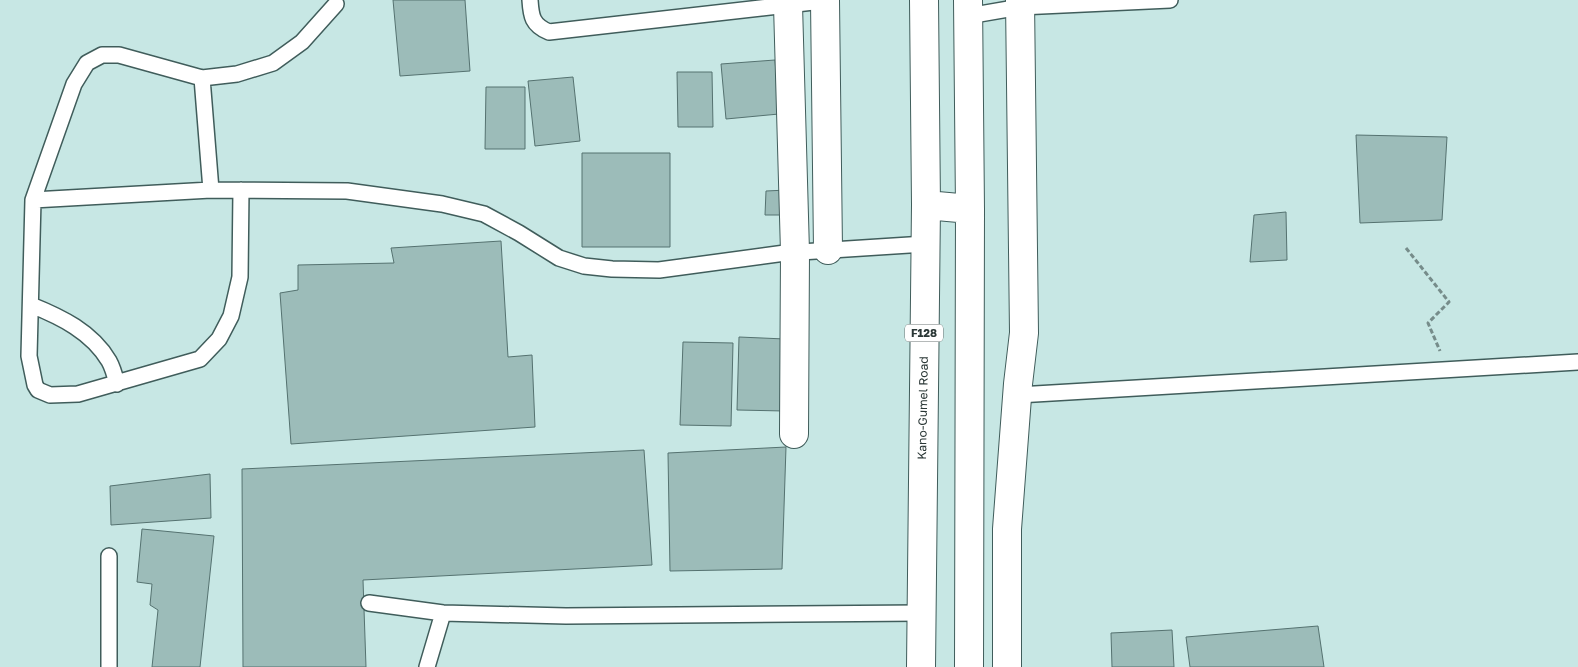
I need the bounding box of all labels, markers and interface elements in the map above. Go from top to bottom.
road number: F128 [905,324,943,342]
street label: Kano-Gumel Road [914,356,931,460]

